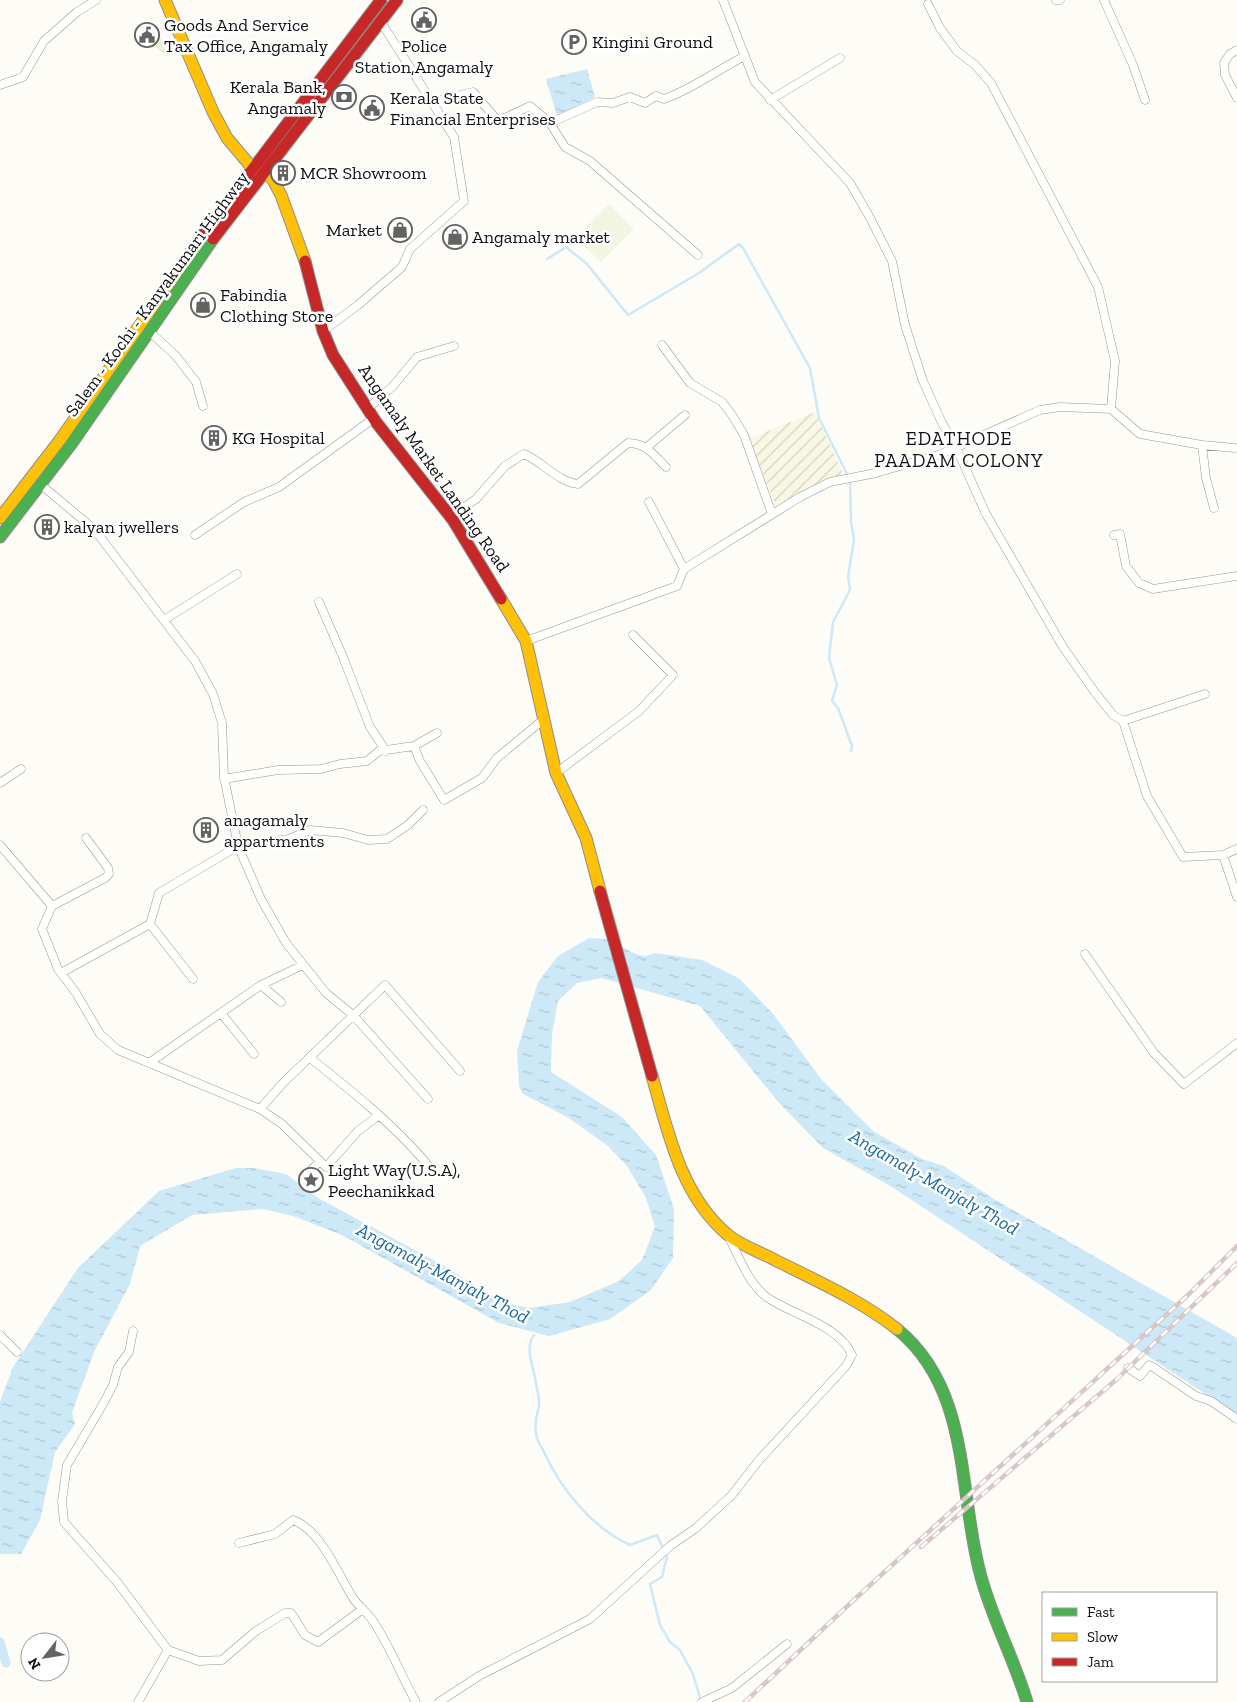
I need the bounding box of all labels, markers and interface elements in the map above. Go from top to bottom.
public building icon: Police Station,Angamaly [411,7,437,33]
place label: Goods And Service Tax Office, Angamaly [164,14,329,57]
public building icon: Goods And Service Tax Office, Angamaly [134,22,160,48]
parking icon: Kingini Ground [561,29,587,55]
place label: Kingini Ground [592,31,713,53]
place label: Police Station,Angamaly [355,35,494,78]
place label: Kerala Bank, Angamaly [230,76,327,119]
bank icon: Kerala Bank, Angamaly [331,84,357,110]
place label: Kerala State Financial Enterprises [390,87,556,130]
public building icon: Kerala State Financial Enterprises [359,95,385,121]
building icon: MCR Showroom [270,160,296,186]
place label: MCR Showroom [300,162,427,184]
street label: Salem - Kochi - Kanyakumari Highway [61,166,254,421]
shop icon: Market [387,217,413,243]
place label: Market [326,219,382,241]
shop icon: Angamaly market [442,224,468,250]
place label: Angamaly market [472,226,610,248]
place label: Fabindia Clothing Store [220,284,333,327]
shop icon: Fabindia Clothing Store [190,292,216,318]
street label: Angamaly Market Landing Road [354,360,514,576]
building icon: KG Hospital [201,425,227,451]
place label: KG Hospital [232,427,325,449]
district label: EDATHODE PAADAM COLONY [874,427,1044,472]
building icon: kalyan jwellers [34,514,60,540]
place label: kalyan jwellers [64,516,179,538]
place label: anagamaly appartments [224,809,324,852]
building icon: anagamaly appartments [193,817,219,843]
water label: Angamaly-Manjaly Thod [844,1124,1023,1240]
place label: Light Way(U.S.A), Peechanikkad [328,1159,461,1202]
place icon: Light Way(U.S.A), Peechanikkad [298,1167,324,1193]
water label: Angamaly-Manjaly Thod [352,1217,533,1328]
legend [1042,1592,1217,1682]
text: Fast [1087,1603,1115,1621]
text: Slow [1087,1628,1119,1646]
north arrow [20,1632,70,1682]
text: Jam [1087,1653,1114,1671]
text: N [24,1654,44,1672]

